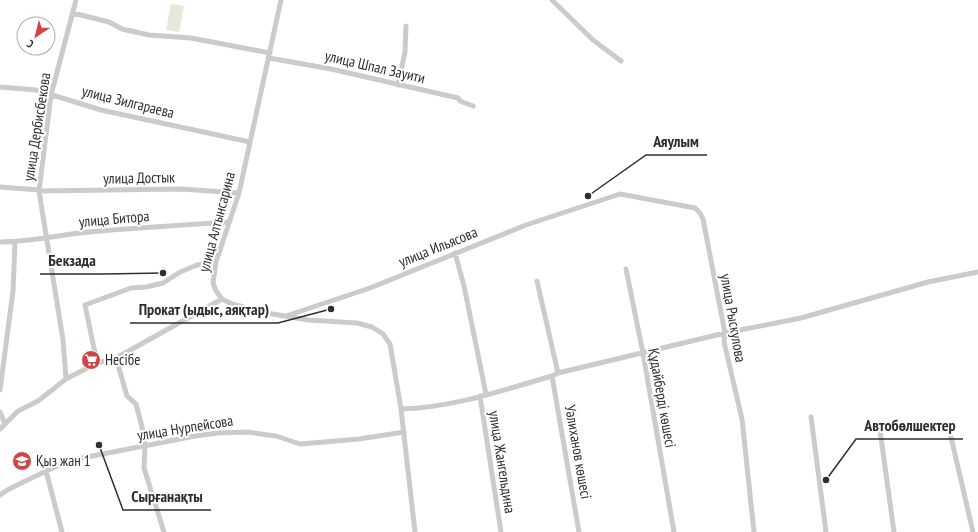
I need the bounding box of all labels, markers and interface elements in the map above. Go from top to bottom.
north arrow [16,16,56,56]
text: С [24,37,36,51]
street label: улица Шпал Зауити [323,46,427,87]
street label: улица Дербисбекова [19,71,54,183]
street label: улица Зилгараева [80,81,176,122]
callout: Аяулым [646,127,707,155]
text: Аяулым [652,131,699,151]
street label: улица Достык [103,167,175,188]
street label: улица Алтынсарина [194,170,239,274]
street label: улица Битора [78,206,150,231]
street label: улица Ильясова [396,222,480,271]
callout: Бекзада [40,246,104,274]
text: Бекзада [48,250,96,270]
street label: улица Рыскулова [716,272,751,364]
callout: Прокат (ыдыс, аяқтар) [130,295,278,323]
text: Прокат (ыдыс, аяқтар) [139,299,269,319]
street label: Құдайберді көшесі [644,347,681,449]
supermarket icon: Несібе [80,349,102,371]
place label: Несібе [105,350,140,369]
street label: Уәлиханов көшесі [561,403,596,500]
street label: улица Жангельдина [485,409,520,515]
street label: улица Нурпейсова [136,411,234,444]
callout: Автобөлшектер [856,411,963,439]
text: Автобөлшектер [863,415,956,435]
school or university icon: Қыз жан 1 [11,450,33,472]
place label: Қыз жан 1 [36,451,91,470]
callout: Сырғанақты [123,482,211,510]
text: Сырғанақты [131,486,203,506]

